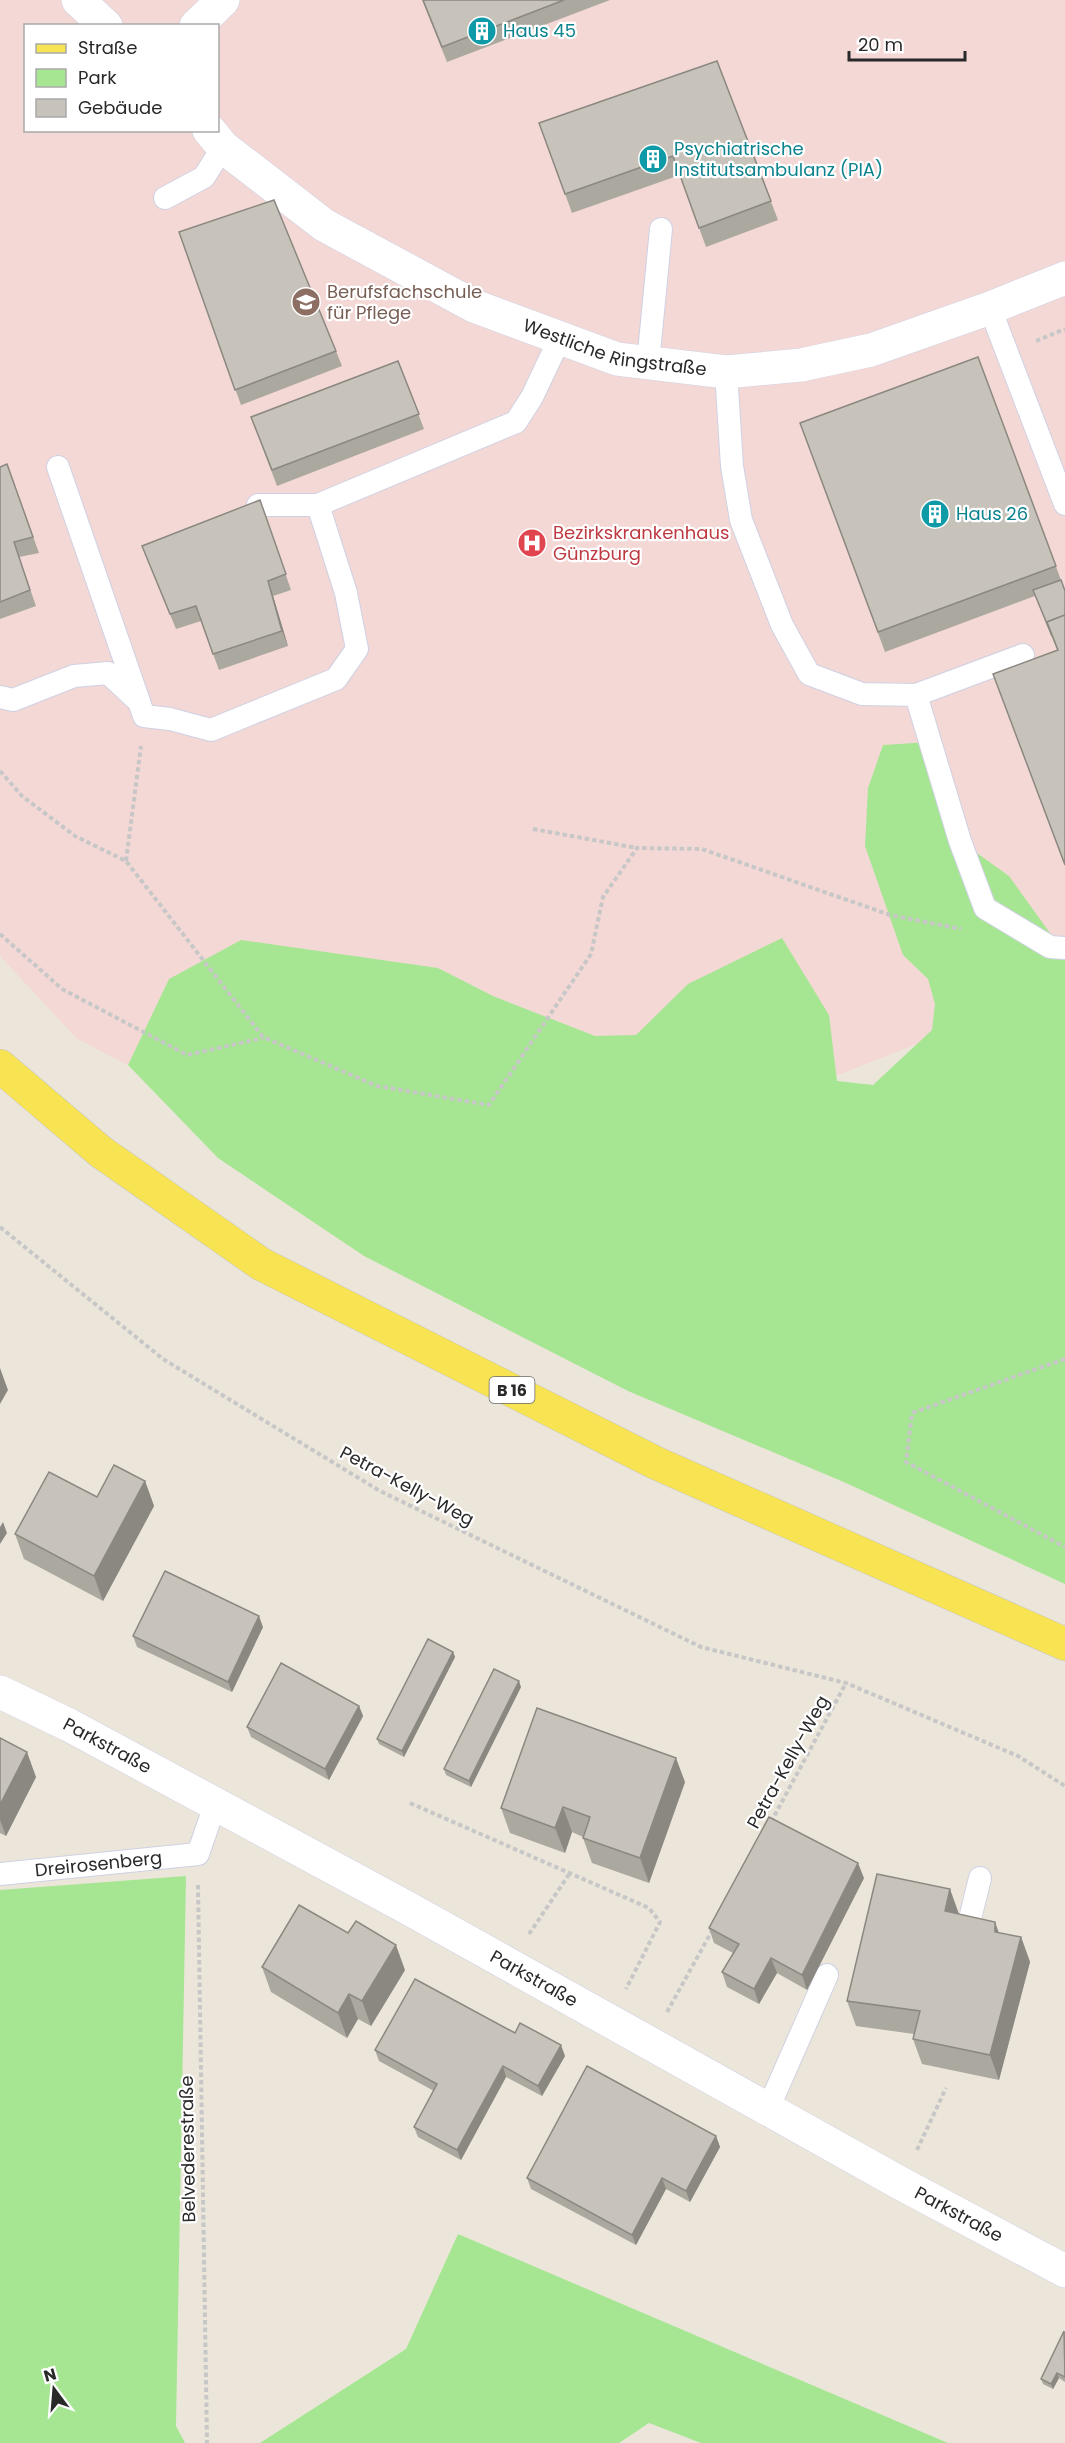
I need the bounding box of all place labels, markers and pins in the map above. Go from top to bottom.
building icon: Haus 45 [466,15,498,47]
place label: Haus 45 [503,18,576,43]
place label: Psychiatrische Institutsambulanz (PIA) [674,136,883,182]
building icon: Psychiatrische Institutsambulanz (PIA) [637,143,669,175]
place label: Berufsfachschule für Pflege [327,279,482,325]
school or university icon: Berufsfachschule für Pflege [290,286,322,318]
building icon: Haus 26 [919,498,951,530]
place label: Haus 26 [956,501,1028,526]
place label: Bezirkskrankenhaus Günzburg [553,520,729,566]
hospital icon: Bezirkskrankenhaus Günzburg [516,527,548,559]

